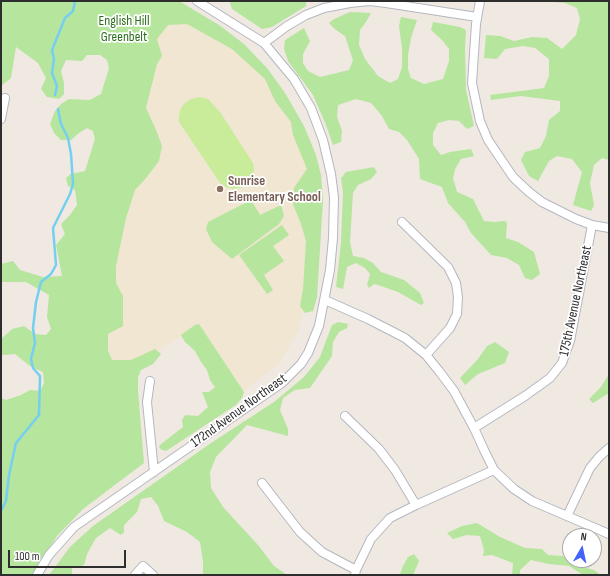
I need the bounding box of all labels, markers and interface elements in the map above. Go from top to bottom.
park label: English Hill Greenbelt [98,13,150,46]
place label: Sunrise Elementary School [228,173,321,206]
marker: Sunrise Elementary School [215,184,225,194]
street label: 175th Avenue Northeast [556,244,596,358]
street label: 172nd Avenue Northeast [188,371,290,451]
north arrow [562,528,602,568]
text: N [580,530,588,544]
scale bar [10,542,128,568]
text: 100 m [15,549,40,564]

